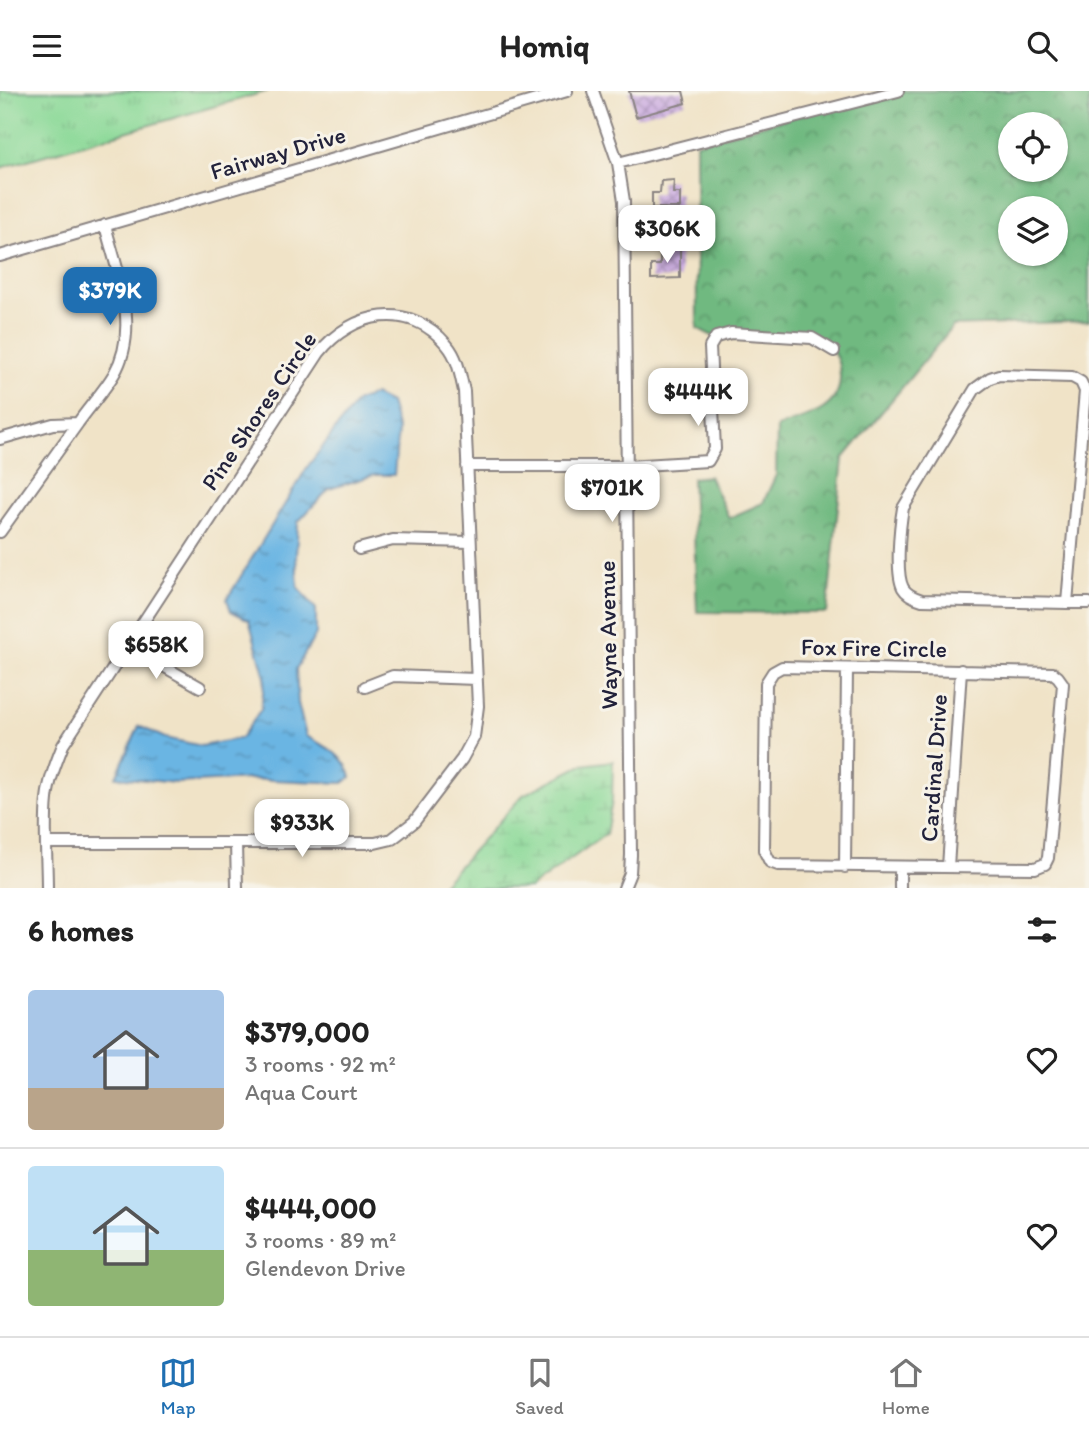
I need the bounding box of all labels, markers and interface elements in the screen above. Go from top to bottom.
icon: menu [28,27,66,65]
text: Homiq [500,27,589,65]
icon: search [1023,27,1061,65]
map controls [998,112,1068,266]
button: locate [998,112,1068,182]
street label: Fairway Drive [207,119,349,186]
button: layers [998,196,1068,266]
pin: $306K [618,205,716,265]
text: $306K [634,214,700,242]
pin: $379K [61,267,159,327]
text: $379K [79,276,141,304]
street label: Pine Shores Circle [195,326,322,496]
pin: $444K [649,369,747,428]
text: $444K [664,377,732,405]
pin: $701K [563,465,661,524]
text: $701K [581,473,643,501]
street label: Wayne Avenue [592,560,623,710]
pin: $658K [107,621,205,681]
text: $658K [124,630,188,658]
street label: Fox Fire Circle [801,632,947,663]
street label: Cardinal Drive [914,693,953,843]
pin: $933K [253,799,351,859]
text: $933K [270,808,334,836]
icon: filters [1023,911,1061,949]
text: 6 homes [28,912,134,949]
text: $379,000 [245,1013,370,1050]
icon: home [84,1018,168,1102]
icon: heart [1023,1041,1061,1079]
text: 3 rooms · 92 m² [245,1050,396,1078]
text: Aqua Court [245,1078,358,1106]
text: $444,000 [245,1189,377,1226]
icon: home [84,1194,168,1278]
icon: heart [1023,1217,1061,1255]
text: 3 rooms · 89 m² [245,1226,396,1254]
text: Glendevon Drive [245,1254,406,1282]
tab: Map [159,1354,197,1419]
tab: Saved [515,1354,564,1419]
tab: Home [882,1354,930,1419]

